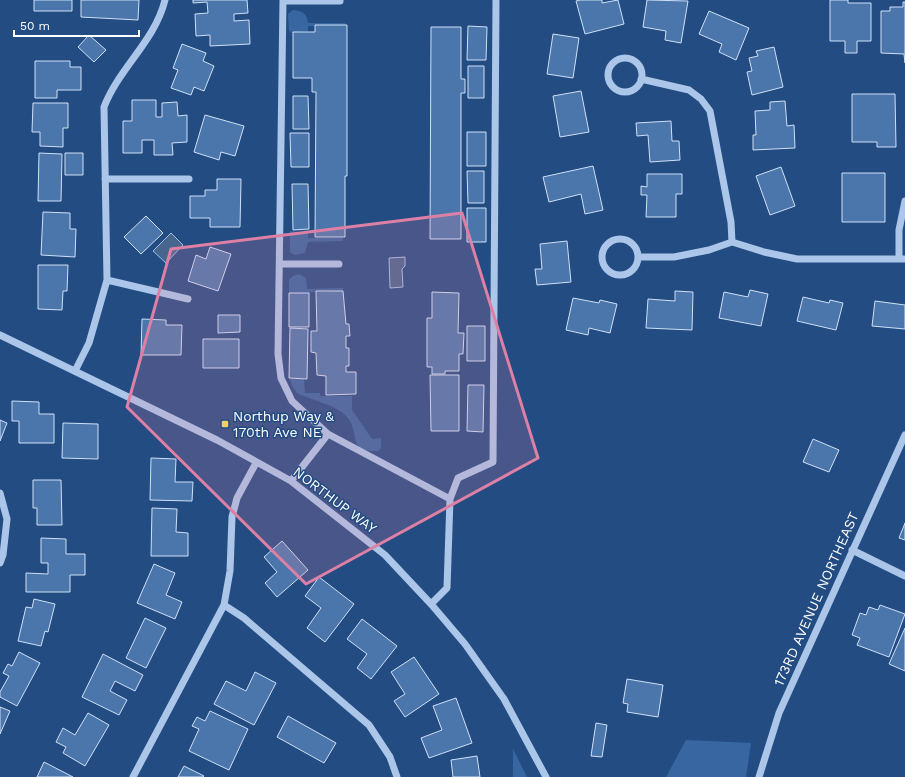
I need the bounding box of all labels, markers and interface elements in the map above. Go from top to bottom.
scale bar [14,12,139,38]
text: 50 m [20,19,50,33]
place label: Northup Way & 170th Ave NE [233,408,334,440]
marker: Northup Way & 170th Ave NE [220,419,230,429]
street label: NORTHUP WAY [290,463,380,537]
street label: 173RD AVENUE NORTHEAST [770,509,862,689]

